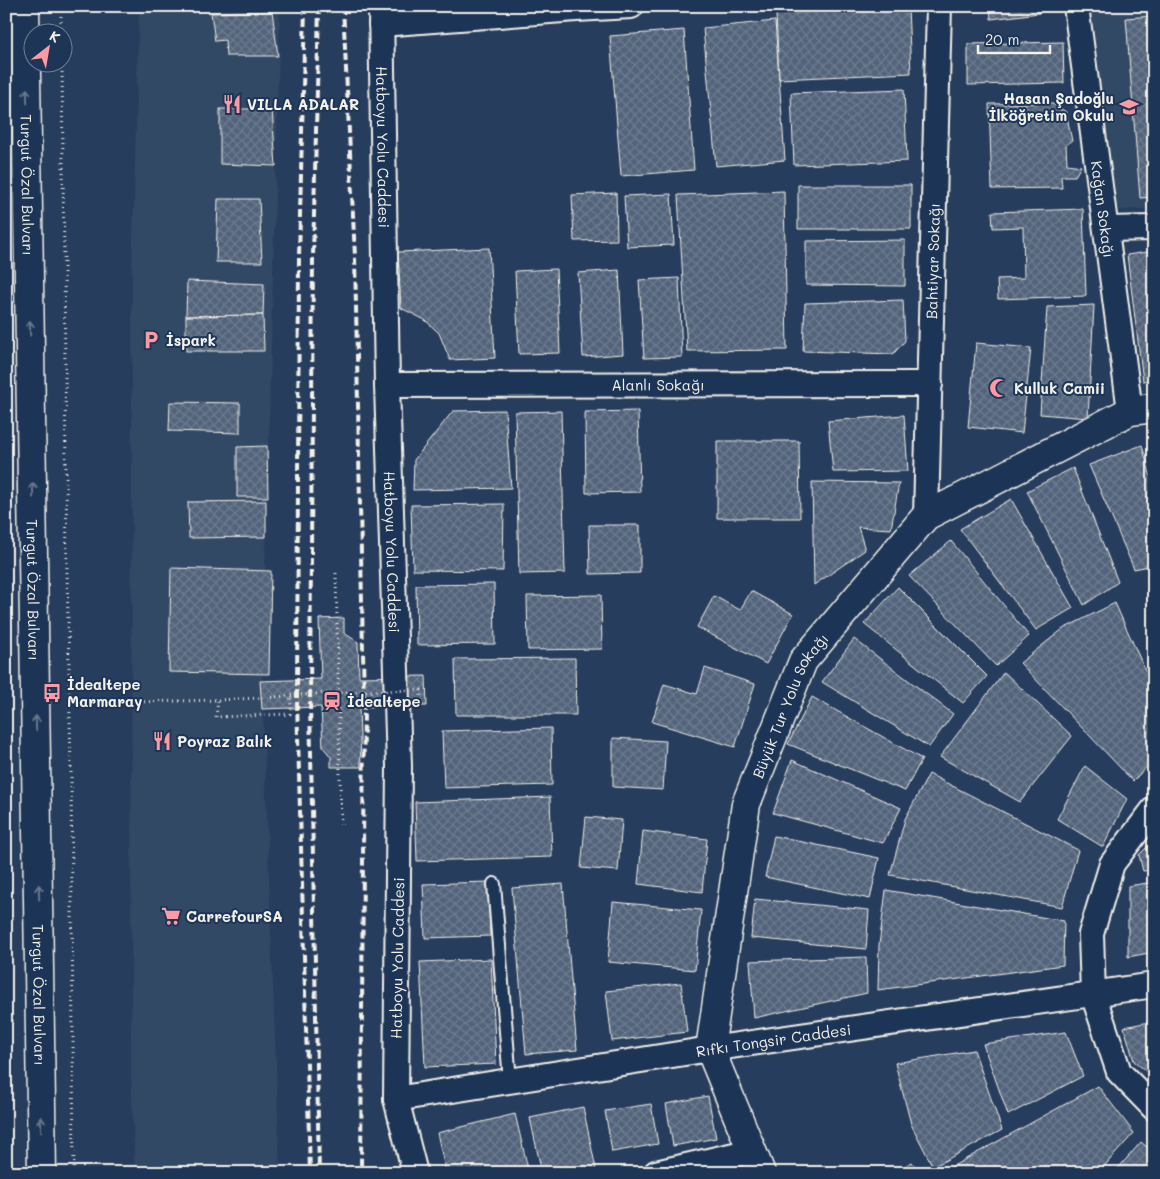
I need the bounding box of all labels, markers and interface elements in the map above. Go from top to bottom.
north arrow [22,22,72,72]
scale bar [978,22,1050,54]
text: K [46,26,64,47]
text: 20 m [985,29,1019,49]
street label: Hatboyu Yolu Caddesi [372,66,395,228]
one-way arrow [22,88,31,104]
place label: Hasan Şadoğlu İlköğretim Okulu [989,88,1114,125]
restaurant icon: VILLA ADALAR [221,93,243,115]
place label: VILLA ADALAR [247,94,359,114]
school or university icon: Hasan Şadoğlu İlköğretim Okulu [1118,96,1140,118]
street label: Turgut Özal Bulvarı [17,114,39,256]
street label: Kağan Sokağı [1087,159,1119,259]
street label: Bahtiyar Sokağı [921,203,944,319]
one-way arrow [25,320,35,336]
parking icon: İspark [140,329,162,351]
place label: İspark [166,330,216,350]
street label: Alanlı Sokağı [611,374,705,395]
mosque icon: Kulluk Camii [988,377,1010,399]
place label: Kulluk Camii [1014,378,1105,398]
street label: Hatboyu Yolu Caddesi [380,471,405,633]
one-way arrow [28,483,38,499]
street label: Turgut Özal Bulvarı [22,519,45,661]
street label: Büyük Tur Yolu Sokağı [747,629,833,781]
place label: İdealtepe Marmaray [67,674,142,711]
bus stop icon: İdealtepe Marmaray [41,682,63,704]
station icon: İdealtepe [321,690,343,712]
place label: İdealtepe [347,691,420,711]
one-way arrow [32,715,41,731]
restaurant icon: Poyraz Balık [151,730,173,752]
place label: Poyraz Balık [177,731,272,751]
street label: Hatboyu Yolu Caddesi [386,877,408,1039]
one-way arrow [34,884,44,900]
supermarket icon: CarrefourSA [160,905,182,927]
place label: CarrefourSA [186,906,283,926]
street label: Turgut Özal Bulvarı [28,924,50,1066]
street label: Rıfkı Tongsir Caddesi [694,1019,852,1061]
one-way arrow [36,1116,46,1132]

